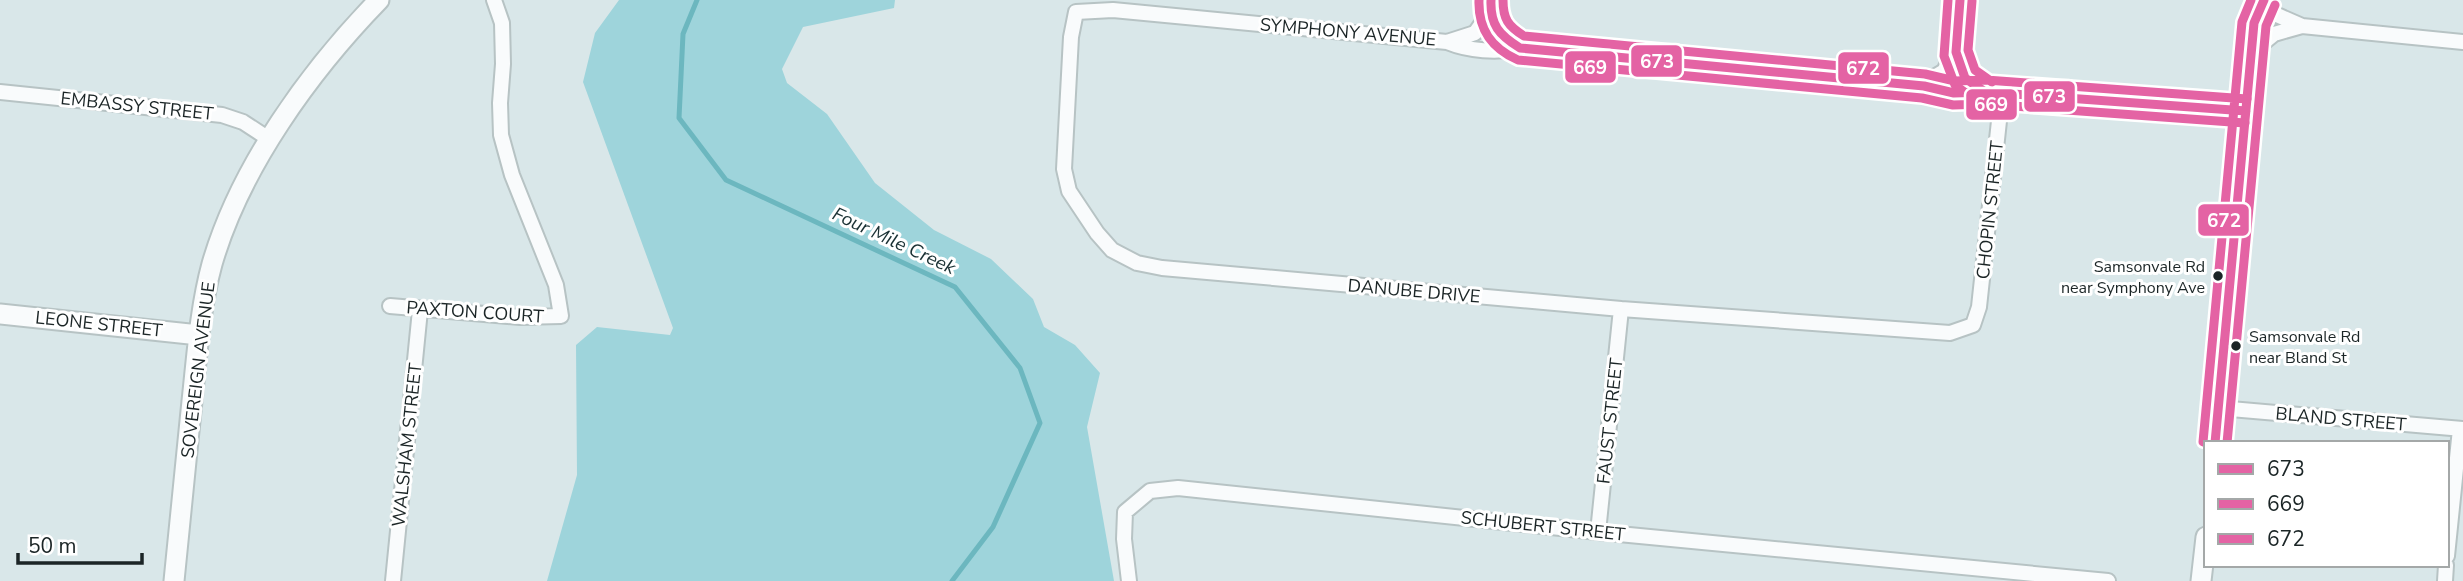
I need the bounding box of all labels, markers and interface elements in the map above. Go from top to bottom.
street label: SYMPHONY AVENUE [1259,12,1437,52]
line badge: 673 [1630,44,1683,78]
text: 673 [1640,49,1674,75]
line badge: 669 [1564,50,1617,84]
line badge: 672 [1837,51,1890,85]
text: 669 [1573,55,1607,81]
text: 672 [1846,56,1880,82]
line badge: 673 [2023,80,2076,113]
text: 673 [2032,84,2066,110]
street label: EMBASSY STREET [59,86,215,126]
line badge: 669 [1965,88,2018,121]
text: 669 [1974,92,2008,118]
street label: CHOPIN STREET [1971,140,2009,280]
water label: Four Mile Creek [828,201,960,281]
line badge: 672 [2197,203,2250,237]
text: 672 [2207,208,2241,234]
place label: Samsonvale Rd near Symphony Ave [2061,256,2205,299]
marker: Samsonvale Rd near Symphony Ave [2211,269,2225,283]
street label: DANUBE DRIVE [1347,273,1481,309]
street label: SOVEREIGN AVENUE [175,280,221,460]
street label: PAXTON COURT [406,295,545,329]
street label: LEONE STREET [34,305,164,343]
place label: Samsonvale Rd near Bland St [2249,326,2360,369]
marker: Samsonvale Rd near Bland St [2229,339,2243,353]
street label: FAUST STREET [1591,357,1629,485]
street label: WALSHAM STREET [386,362,428,528]
street label: BLAND STREET [2275,401,2408,437]
legend [2204,441,2449,567]
text: 673 [2267,455,2305,483]
text: 669 [2267,490,2305,518]
street label: SCHUBERT STREET [1460,505,1626,547]
scale bar [18,522,142,566]
text: 672 [2267,525,2305,553]
text: 50 m [28,532,77,560]

